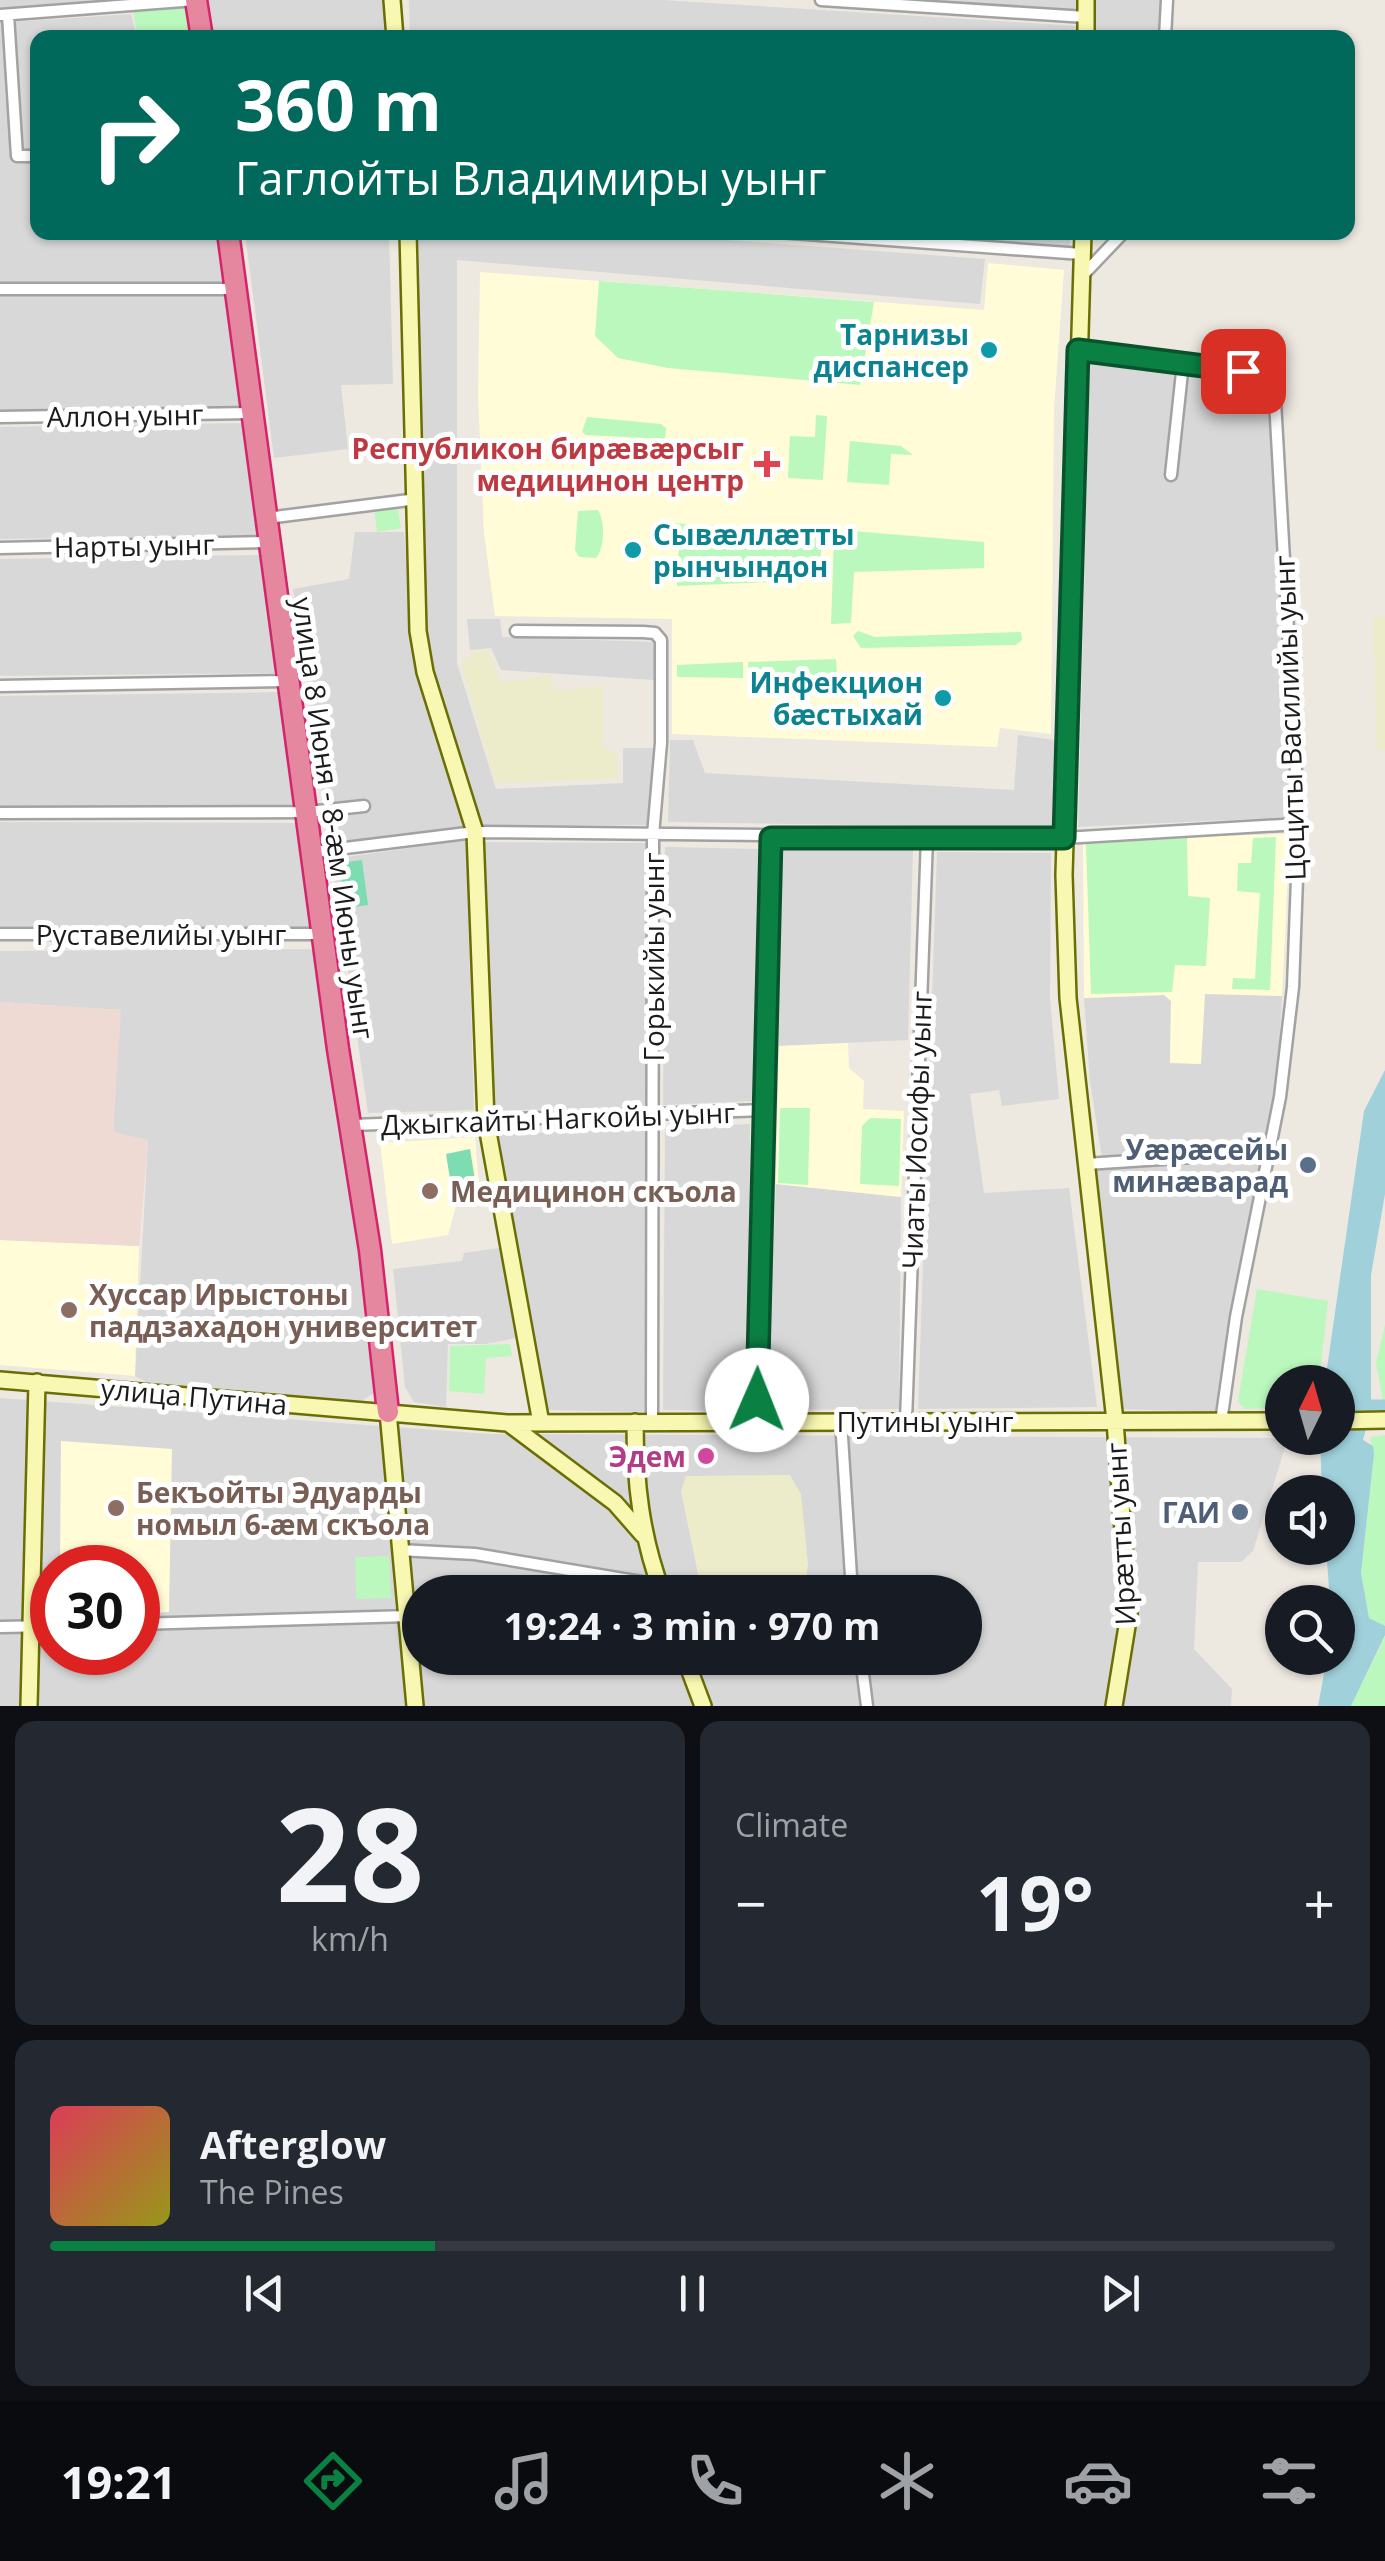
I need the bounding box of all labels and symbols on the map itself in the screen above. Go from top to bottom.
place label: Тарнизы диспансер [813,315,969,385]
pin [1201,329,1286,414]
marker: Тарнизы диспансер [978,339,1000,361]
street label: Аллон уынг [46,395,204,435]
place label: Республикон бирæвæрсыг медицинон центр [352,429,744,499]
marker: Республикон бирæвæрсыг медицинон центр [754,451,780,477]
place label: Сывæллæтты рынчындон [653,515,855,585]
street label: Нарты уынг [53,525,215,565]
marker: Сывæллæтты рынчындон [622,539,644,561]
street label: Цоциты Василийы уынг [1264,555,1314,881]
street label: улица 8 Июня - 8-ӕм Июны уынг [284,595,384,1041]
place label: Инфекцион бæстыхай [749,663,923,733]
marker: Инфекцион бæстыхай [932,687,954,709]
street label: Горькийы уынг [634,852,672,1062]
street label: Руставелийы уынг [36,915,286,953]
street label: Чиаты Иосифы уынг [892,990,940,1270]
street label: Джыгкайты Нагкойы уынг [380,1093,736,1143]
place label: Уæрæсейы минæварад [1112,1130,1288,1200]
marker: Уæрæсейы минæварад [1297,1154,1319,1176]
place label: Медицинон скъола [450,1172,737,1210]
marker: Медицинон скъола [419,1180,441,1202]
place label: Хуссар Ирыстоны паддзахадон университет [89,1275,477,1345]
marker: Хуссар Ирыстоны паддзахадон университет [58,1299,80,1321]
position arrow [705,1348,809,1452]
north arrow [1265,1365,1355,1455]
street label: улица Путина [99,1369,289,1423]
street label: Путины уынг [836,1402,1014,1440]
place label: Эдем [609,1437,686,1475]
street label: Ирæтты уынг [1096,1442,1144,1626]
marker: Эдем [695,1445,717,1467]
place label: Бекъойты Эдуарды номыл 6-æм скъола [136,1473,430,1543]
place label: ГАИ [1162,1493,1220,1531]
marker: Бекъойты Эдуарды номыл 6-æм скъола [105,1497,127,1519]
marker: ГАИ [1229,1501,1251,1523]
speed limit sign: 30 [30,1545,160,1675]

